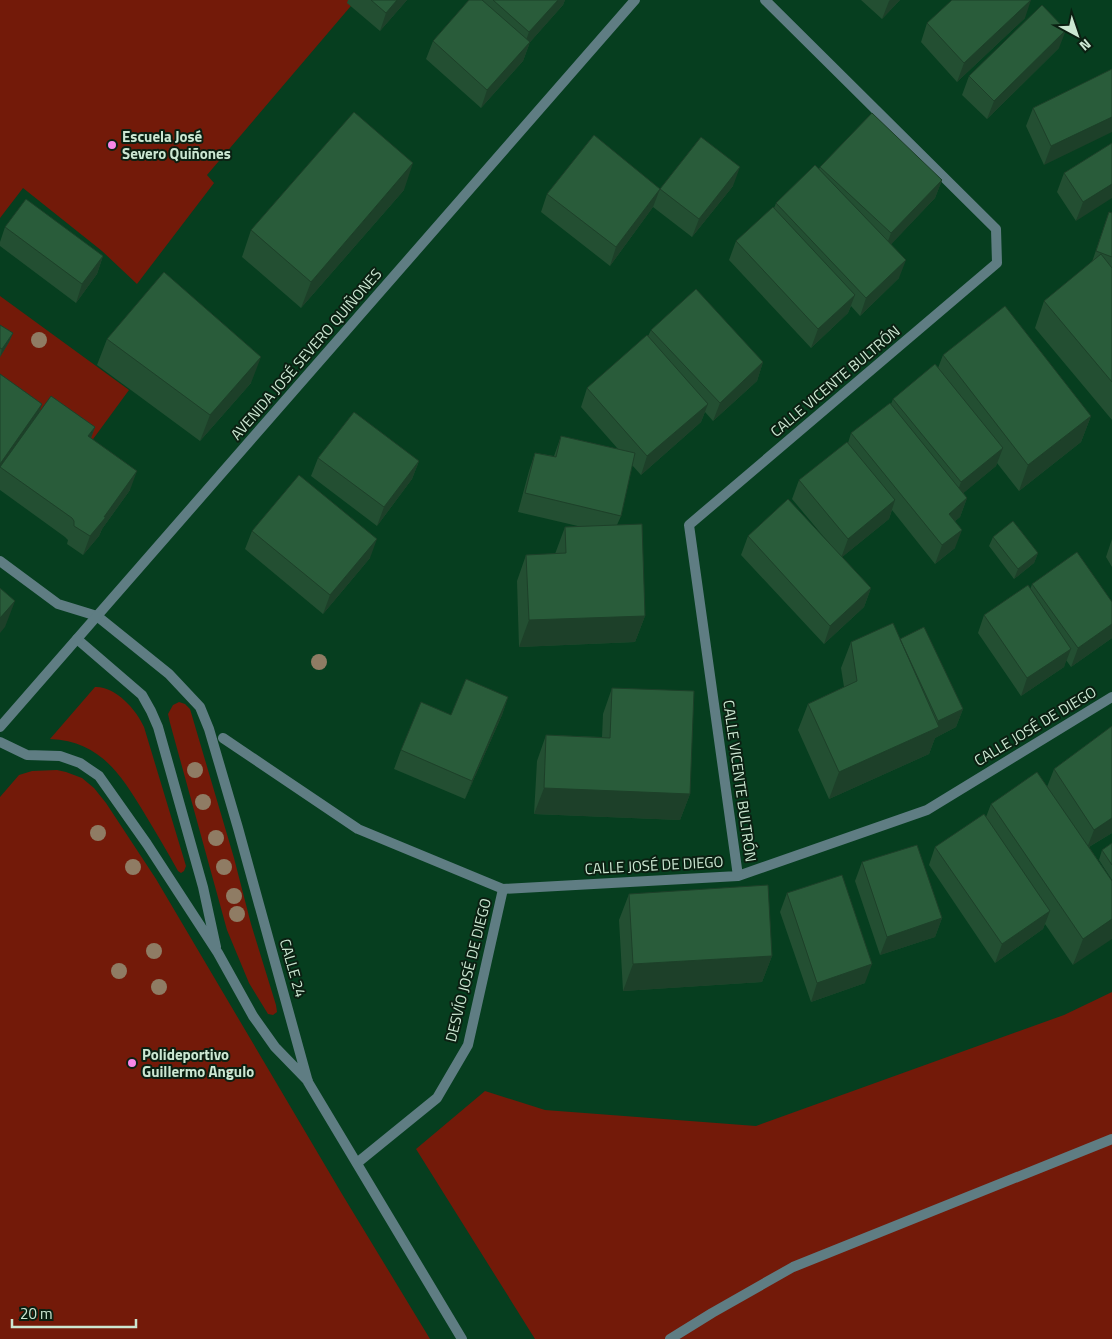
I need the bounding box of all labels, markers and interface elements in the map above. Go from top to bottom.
north arrow [1052,10,1102,60]
text: N [1075,34,1096,57]
place label: Escuela José Severo Quiñones [122,125,231,165]
marker: Escuela José Severo Quiñones [106,139,118,151]
street label: AVENIDA JOSÉ SEVERO QUIÑONES [225,263,387,445]
street label: CALLE VICENTE BULTRÓN [765,320,905,442]
street label: CALLE JOSÉ DE DIEGO [970,680,1101,772]
street label: CALLE VICENTE BULTRÓN [717,698,763,864]
street label: CALLE JOSÉ DE DIEGO [584,850,724,880]
street label: DESVÍO JOSÉ DE DIEGO [439,896,497,1044]
street label: CALLE 24 [274,936,312,1000]
place label: Polideportivo Guillermo Angulo [142,1043,254,1083]
marker: Polideportivo Guillermo Angulo [126,1057,138,1069]
scale bar [12,1296,136,1328]
text: 20 m [20,1302,53,1325]

